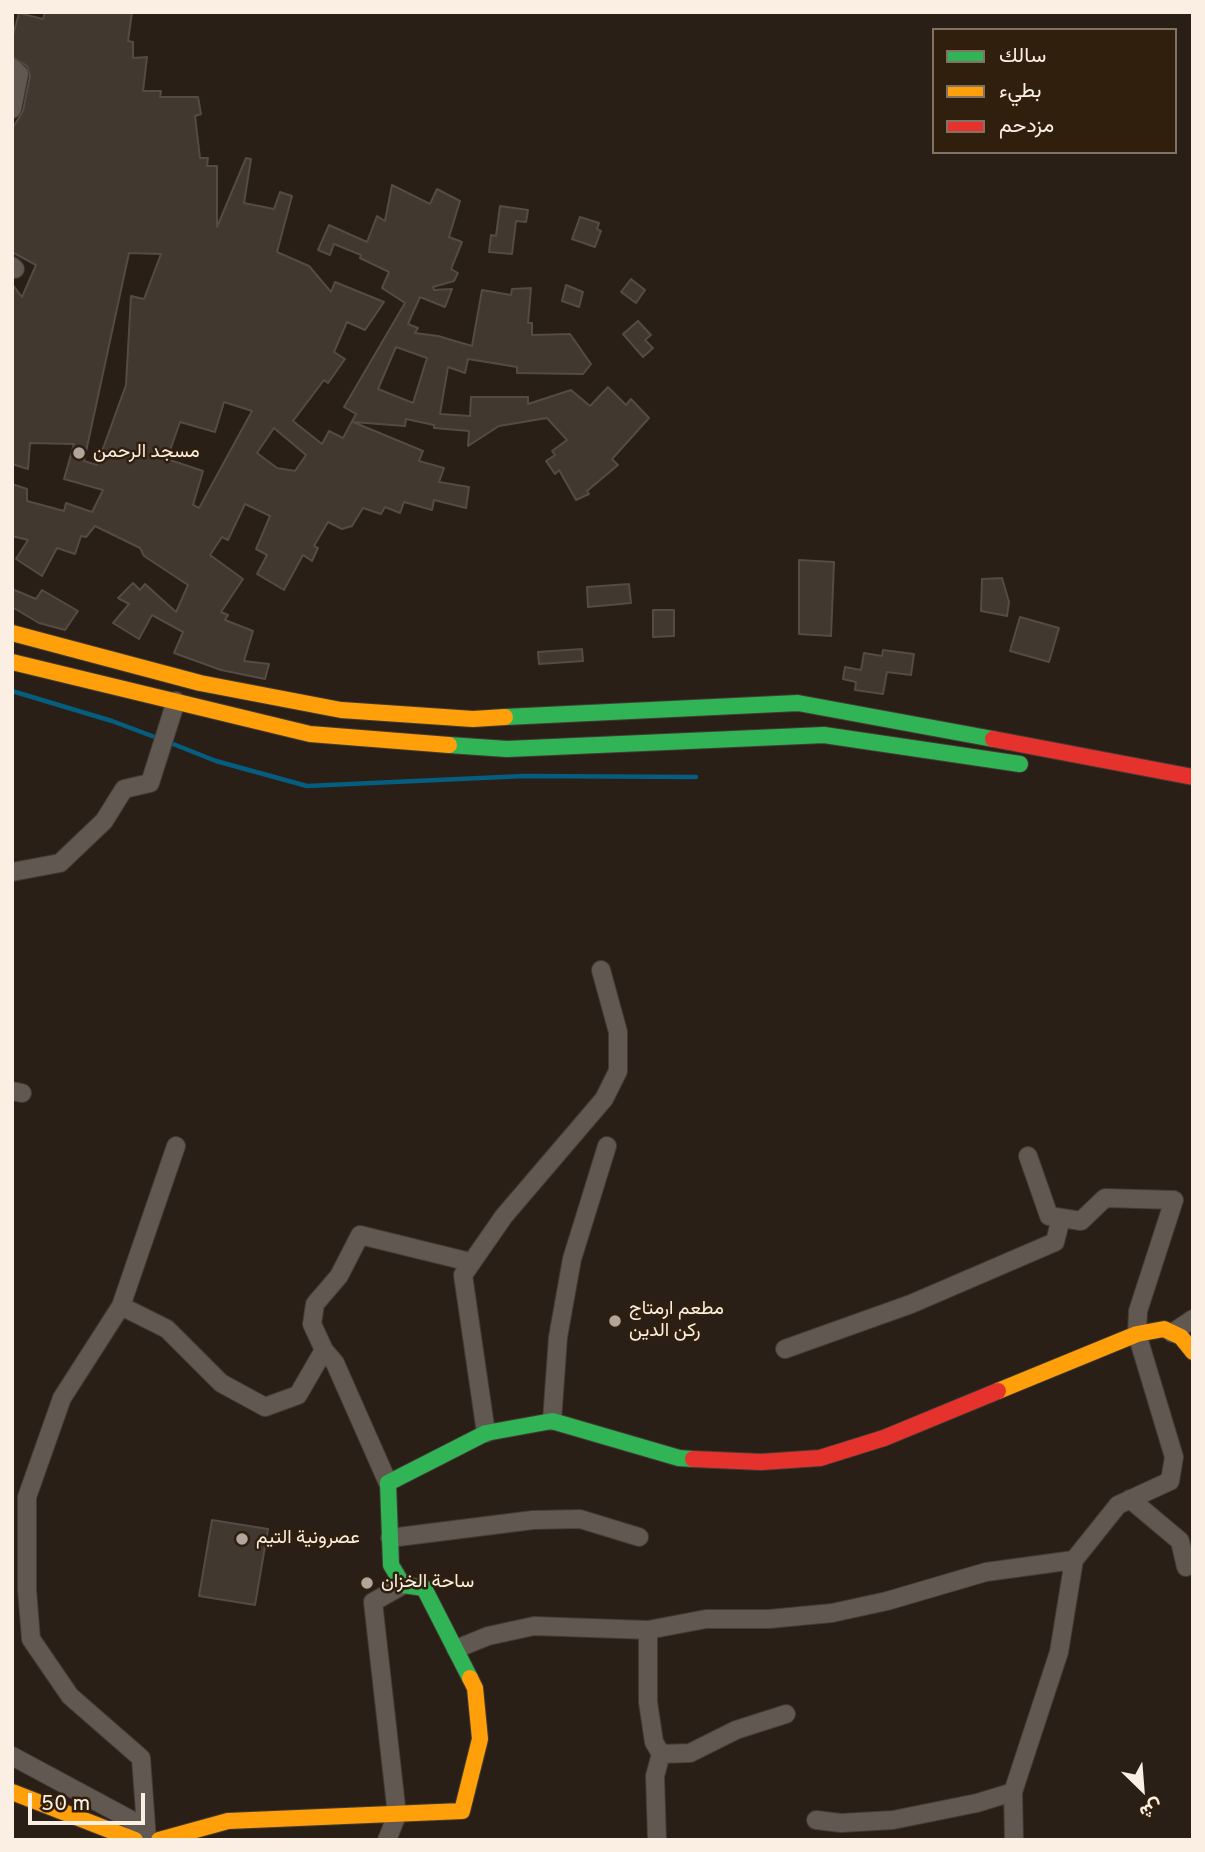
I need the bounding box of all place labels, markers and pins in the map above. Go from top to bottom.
place label: مسجد الرحمن [93,442,200,464]
marker: مسجد الرحمن [71,445,87,461]
place label: مطعم ارمتاج ركن الدين [629,1299,724,1343]
marker: مطعم ارمتاج ركن الدين [607,1313,623,1329]
place label: عصرونية التيم [256,1528,360,1550]
marker: عصرونية التيم [234,1531,250,1547]
place label: ساحة الخزان [381,1572,474,1594]
marker: ساحة الخزان [359,1575,375,1591]

